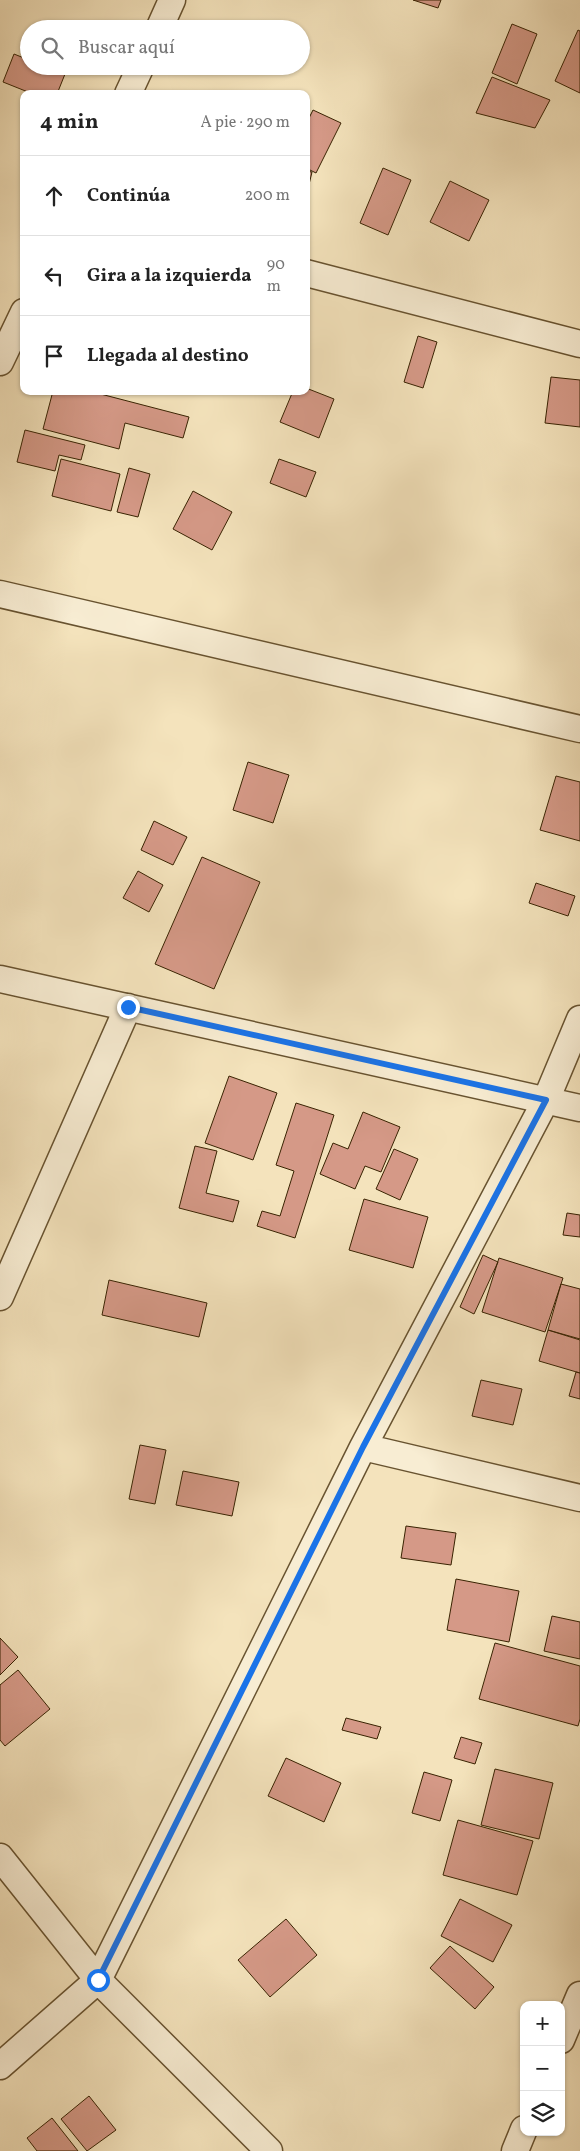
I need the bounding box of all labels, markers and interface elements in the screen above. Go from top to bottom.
search box [20,20,310,75]
icon: search [38,34,66,62]
text: Buscar aquí [78,35,175,61]
text: 4 min [40,108,99,137]
text: A pie · 290 m [200,112,290,134]
icon: ahead [40,182,68,210]
text: Continúa [87,183,170,209]
text: 200 m [245,185,290,207]
text: 90 m [267,254,285,298]
icon: left [40,262,68,290]
text: Gira a la izquierda [87,263,252,289]
icon: arrive [40,342,68,370]
text: Llegada al destino [87,343,249,369]
route end [117,996,140,1019]
route start [87,1969,110,1992]
map controls [520,2001,565,2136]
button: + [520,2001,565,2046]
button: − [520,2046,565,2091]
button: layers [520,2091,565,2136]

